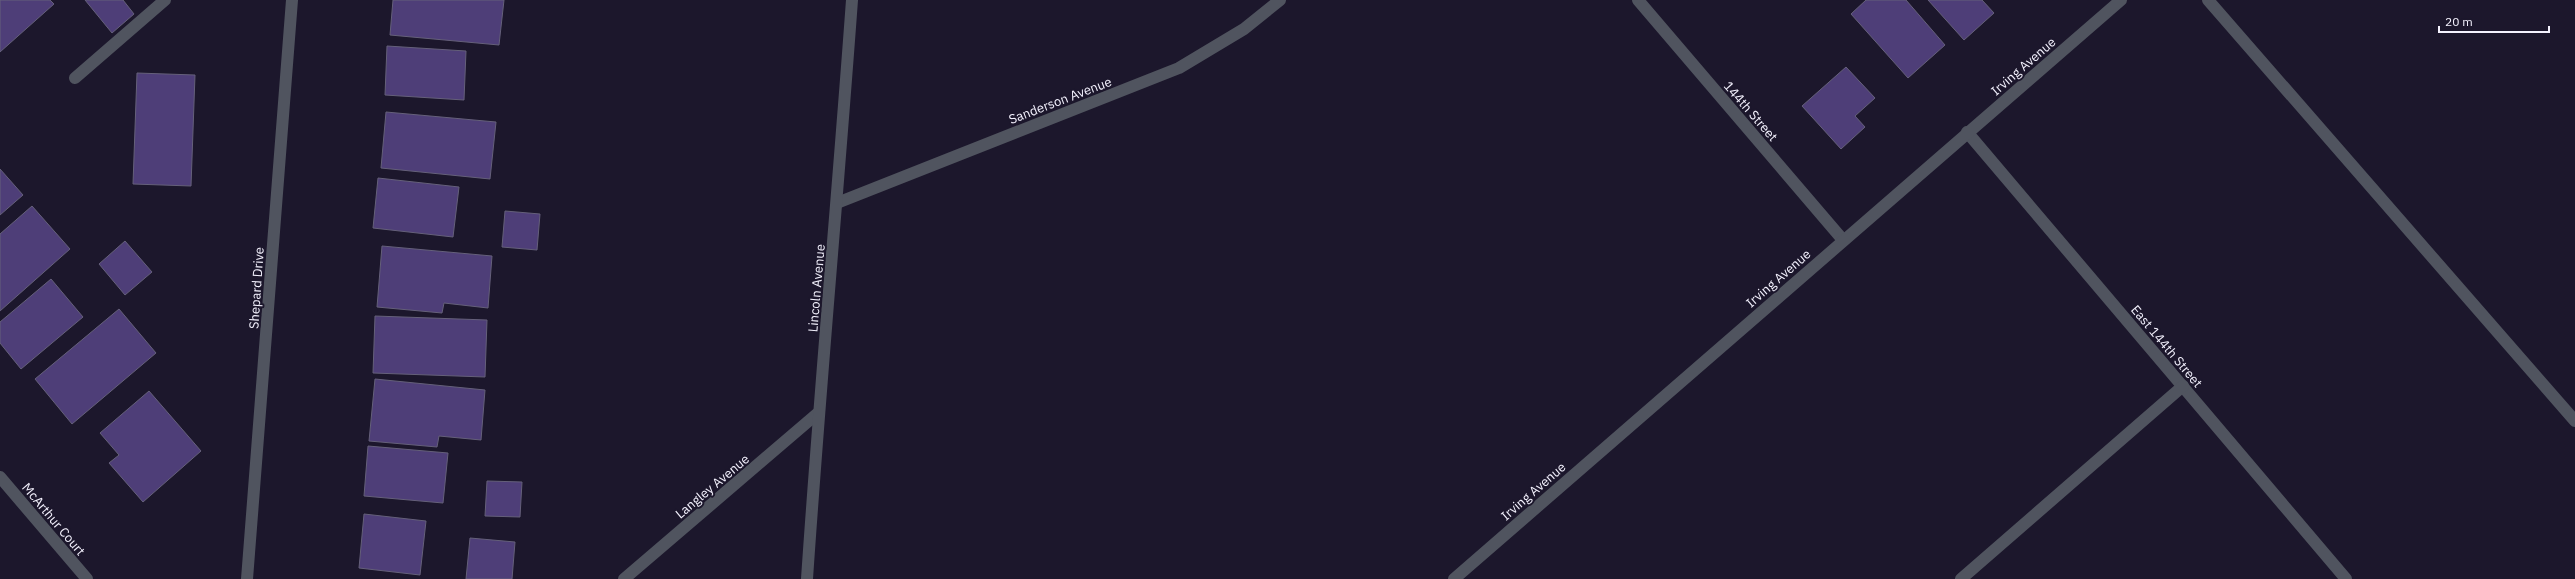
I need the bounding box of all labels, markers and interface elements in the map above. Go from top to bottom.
scale bar [2439,8,2549,34]
text: 20 m [2445,14,2473,29]
street label: Irving Avenue [1987,34,2059,99]
street label: Sanderson Avenue [1006,73,1114,128]
street label: 144th Street [1720,78,1781,145]
street label: Lincoln Avenue [804,243,829,333]
street label: Irving Avenue [1742,246,1814,311]
street label: Shepard Drive [245,247,268,330]
street label: East 144th Street [2127,302,2206,391]
street label: Langley Avenue [672,451,753,522]
street label: Irving Avenue [1497,459,1569,524]
street label: McArthur Court [18,480,89,559]

